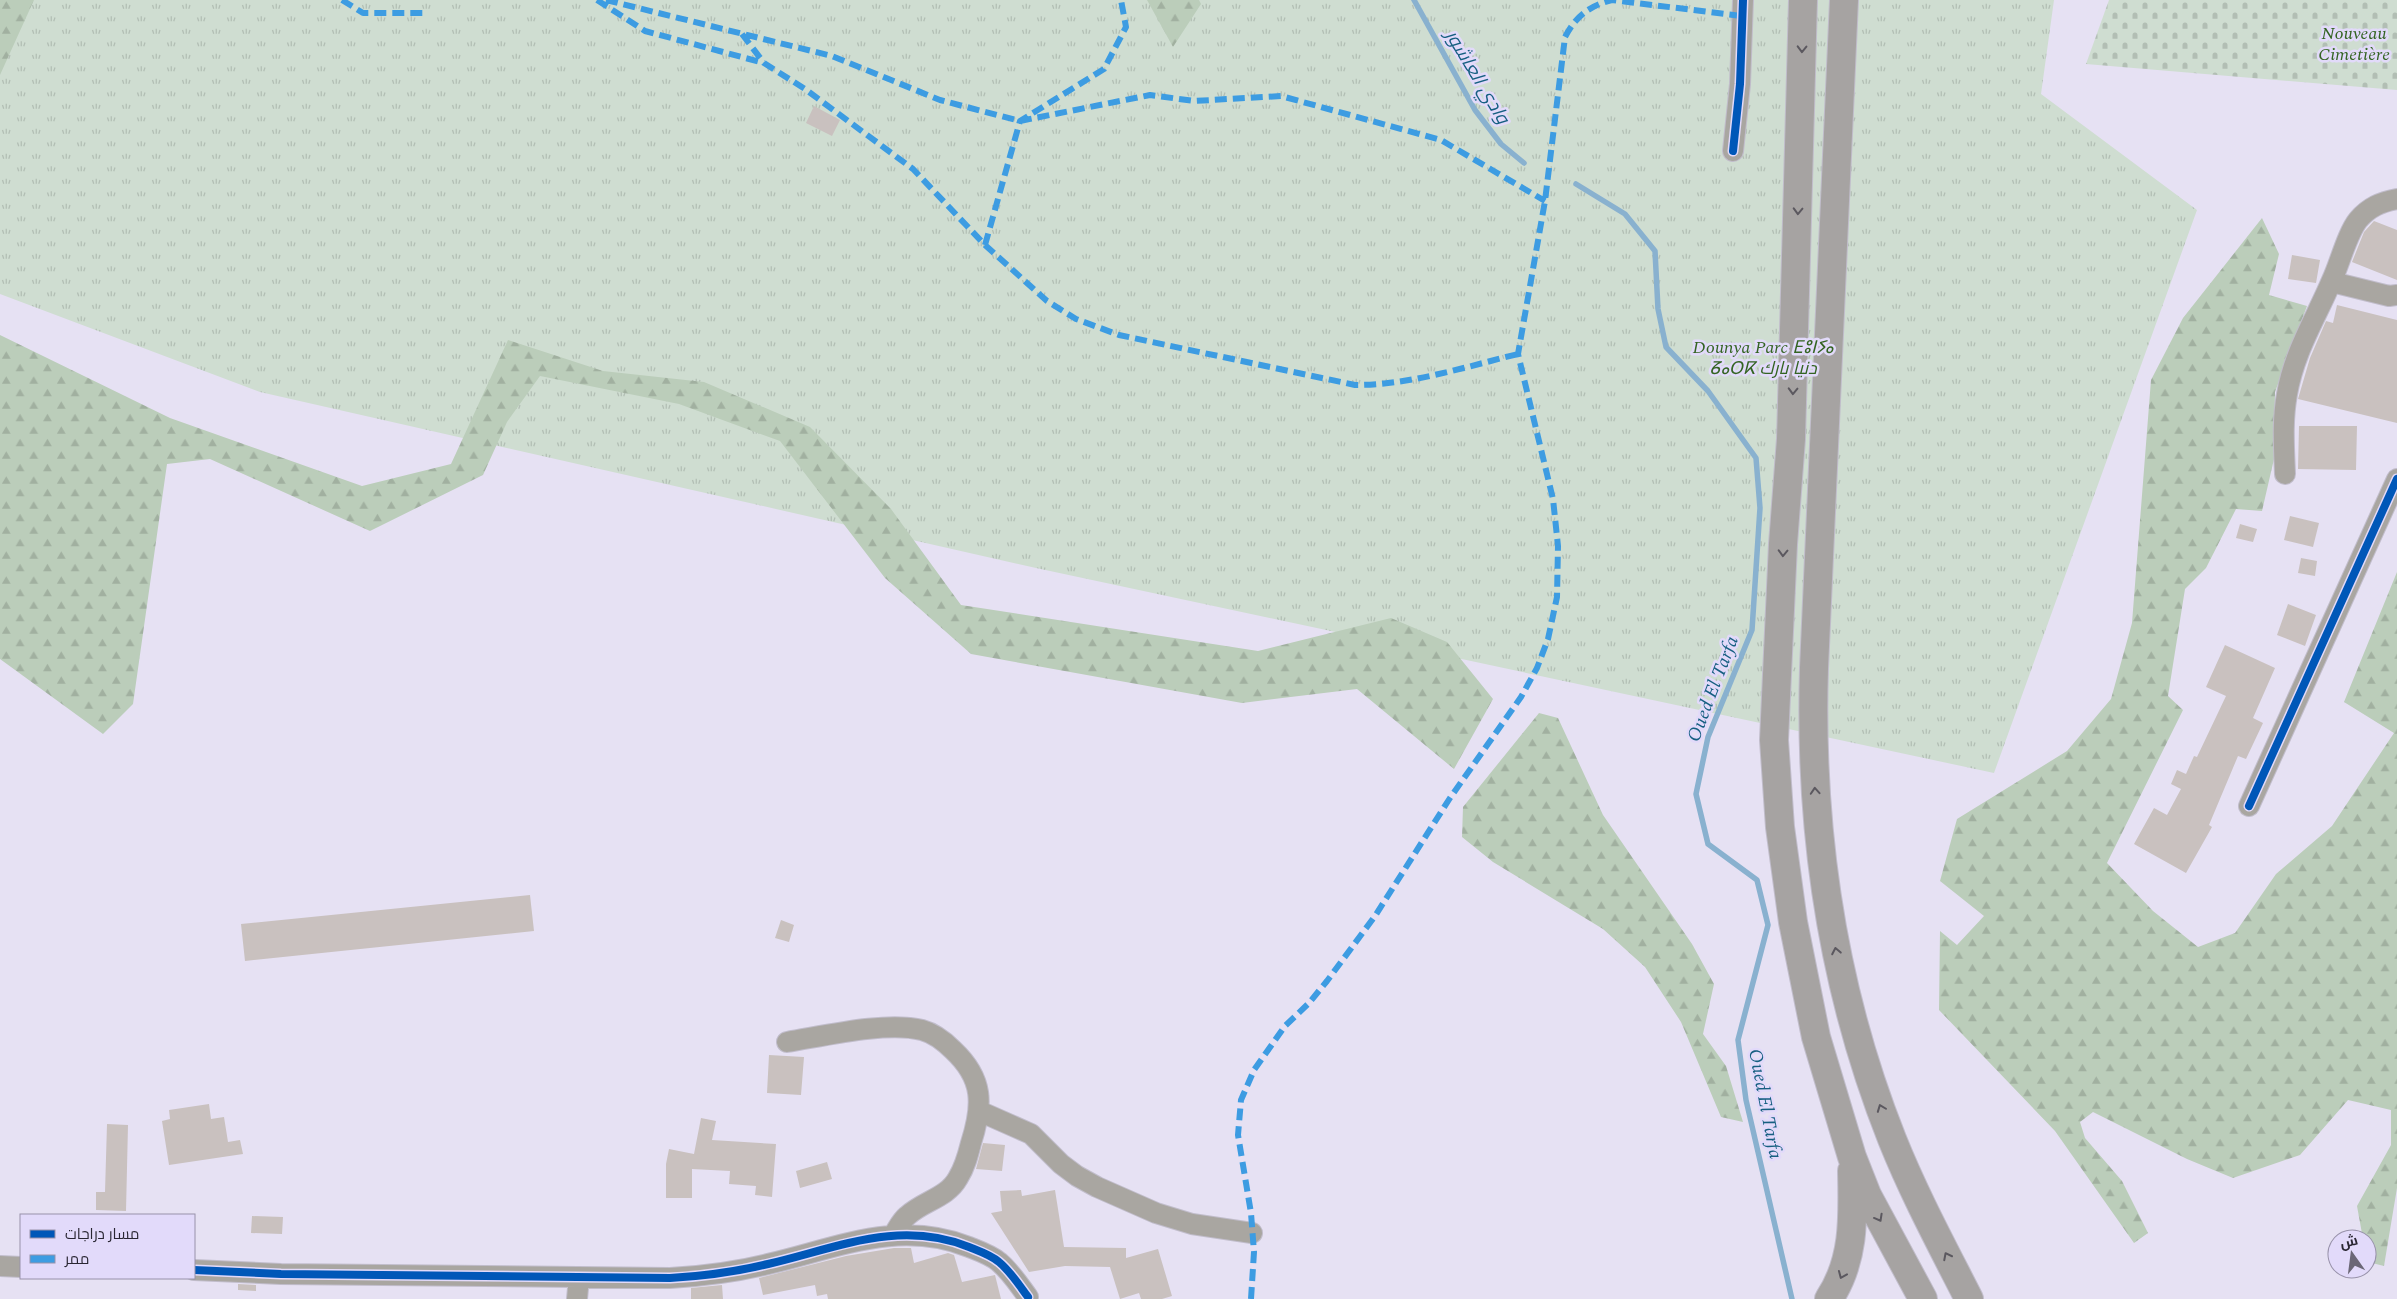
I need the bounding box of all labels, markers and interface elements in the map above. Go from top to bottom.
park label: Nouveau Cimetière [2318,20,2390,68]
water label: وادي العاشور [1436,22,1518,131]
one-way arrow [1797,45,1807,53]
one-way arrow [1793,208,1803,215]
park label: Dounya Parc ⴹⵓⵏⵢⴰ ⵒⴰⵔⴽ دنيا بارك [1693,334,1835,382]
one-way arrow [1787,387,1798,395]
one-way arrow [1777,550,1788,558]
water label: Oued El Tarfa [1679,631,1747,746]
one-way arrow [1809,786,1820,794]
one-way arrow [1831,947,1842,956]
water label: Oued El Tarfa [1740,1047,1790,1162]
one-way arrow [1877,1104,1887,1112]
one-way arrow [1873,1212,1883,1221]
legend [20,1214,195,1279]
text: مسار دراجات [65,1223,139,1246]
north arrow [2327,1229,2377,1279]
text: ش [2338,1230,2360,1254]
text: ممر [64,1248,89,1271]
one-way arrow [1943,1252,1953,1261]
one-way arrow [1838,1270,1848,1279]

